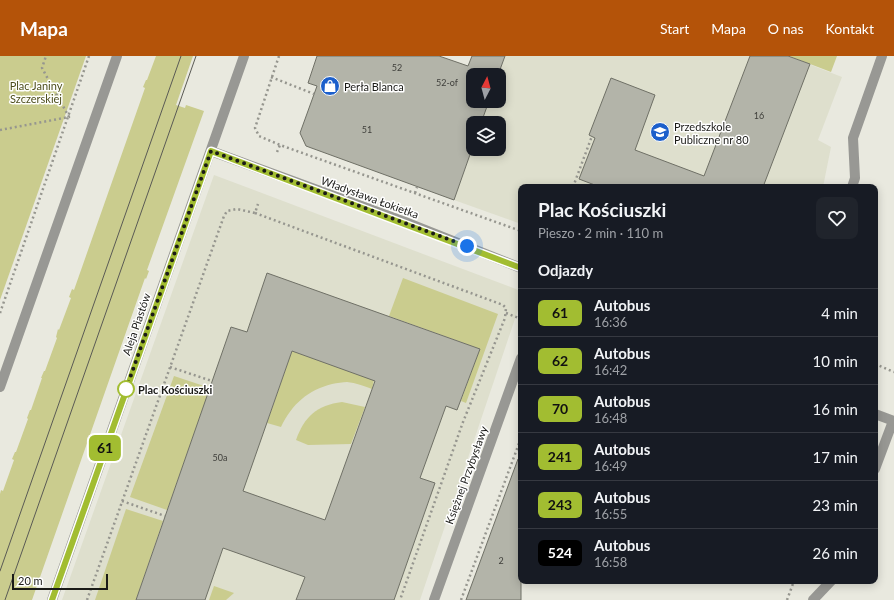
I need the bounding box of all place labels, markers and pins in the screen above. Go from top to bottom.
shop icon: Perła Blanca [319,75,341,97]
place label: Perła Blanca [344,80,404,93]
place label: Przedszkole Publiczne nr 80 [674,120,749,146]
school or university icon: Przedszkole Publiczne nr 80 [649,121,671,143]
marker: Plac Kościuszki [117,380,135,398]
place label: Plac Kościuszki [138,383,212,396]

